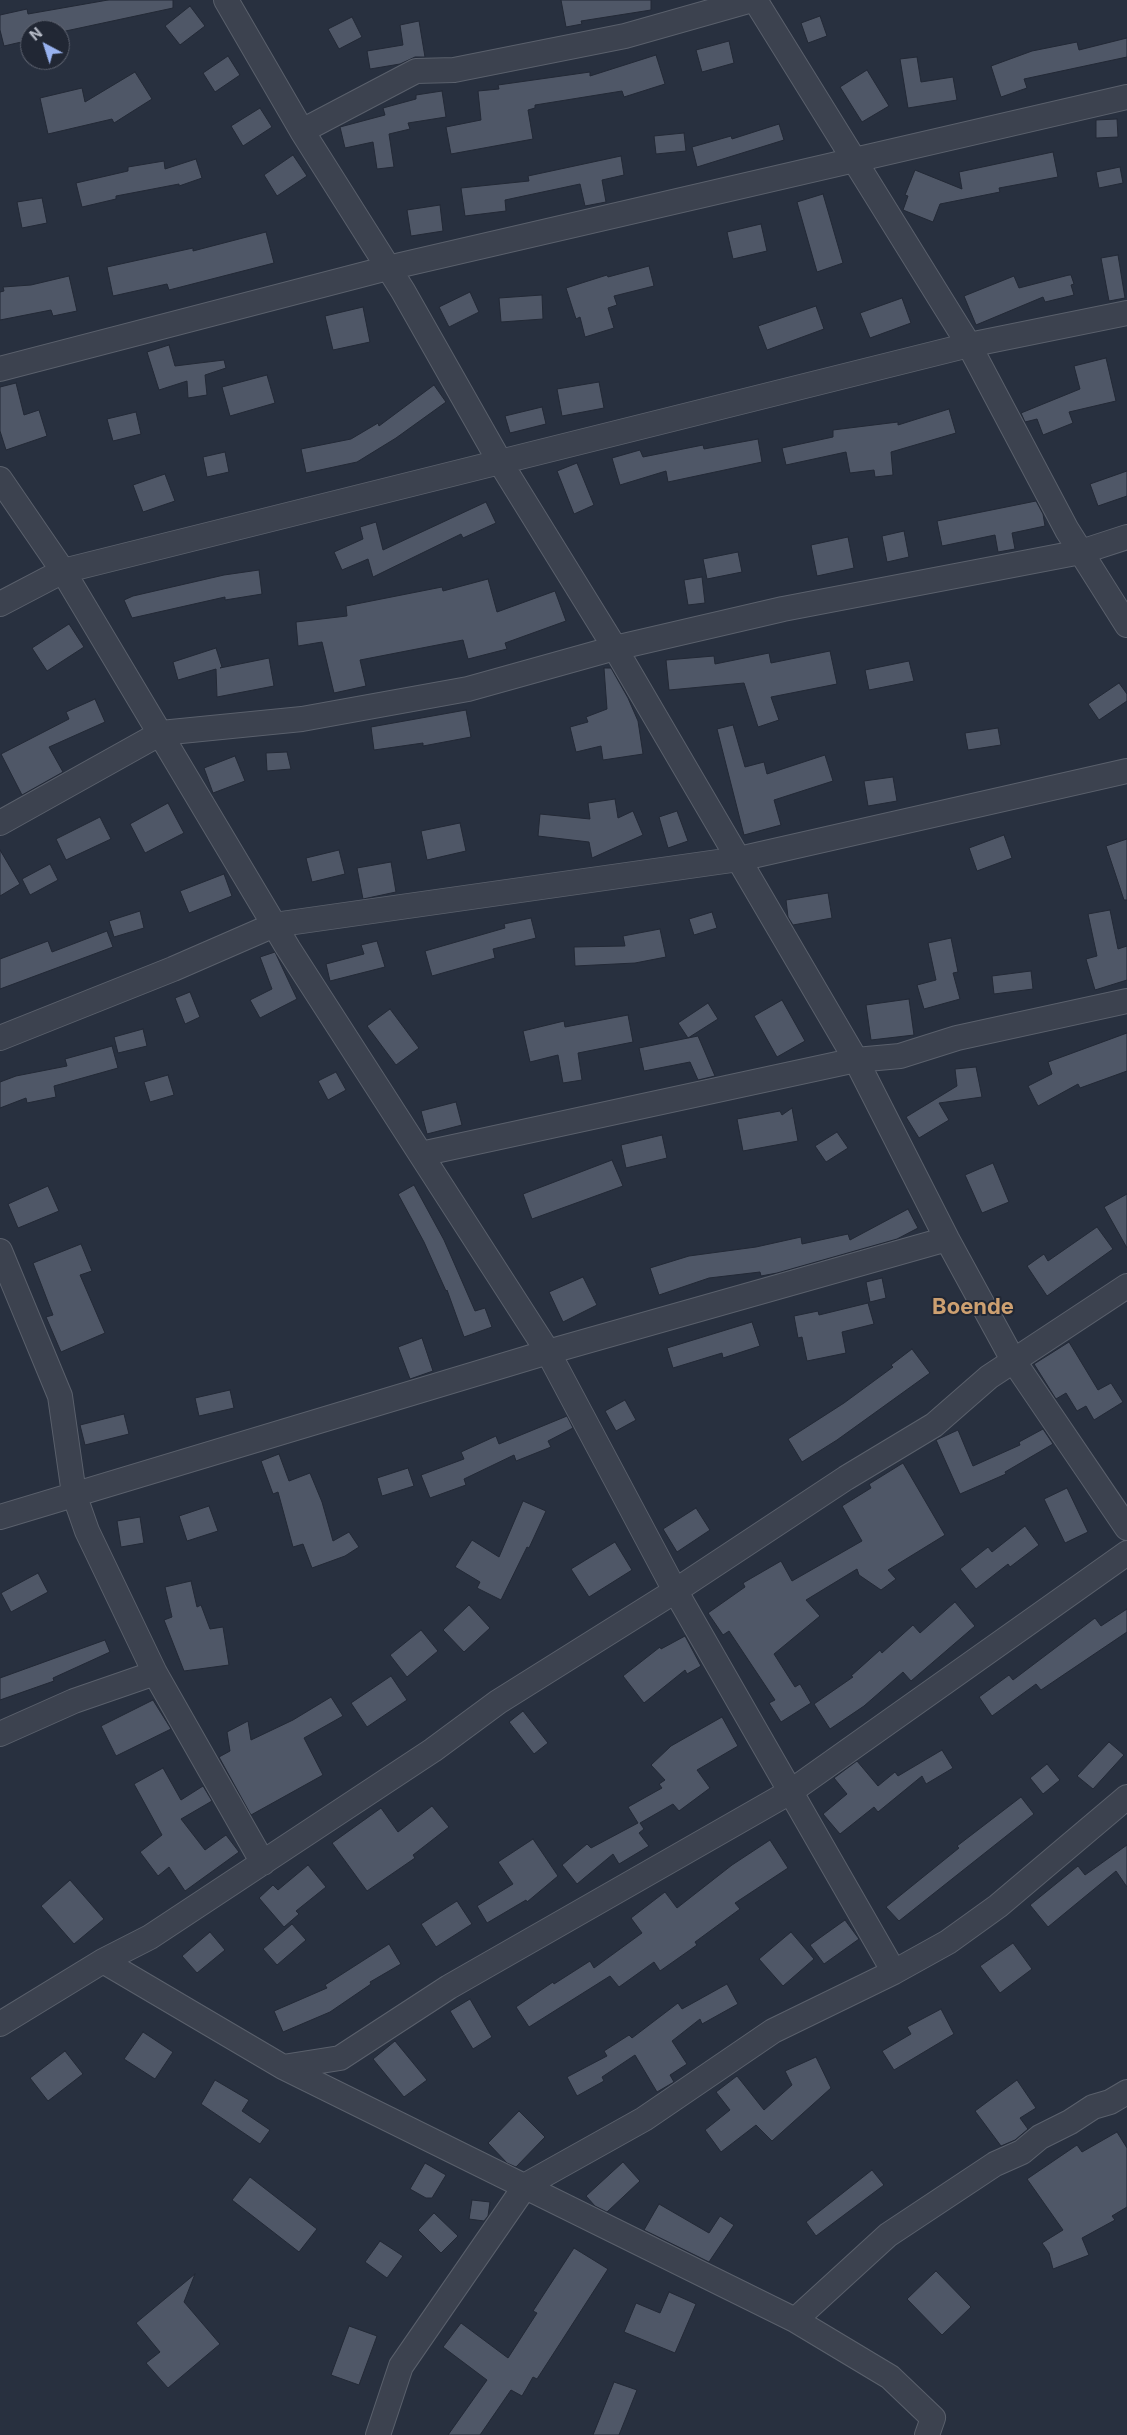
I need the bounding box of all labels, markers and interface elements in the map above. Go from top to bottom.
north arrow [20,20,70,70]
text: N [26,24,45,44]
district label: Boende [932,1294,1014,1320]

